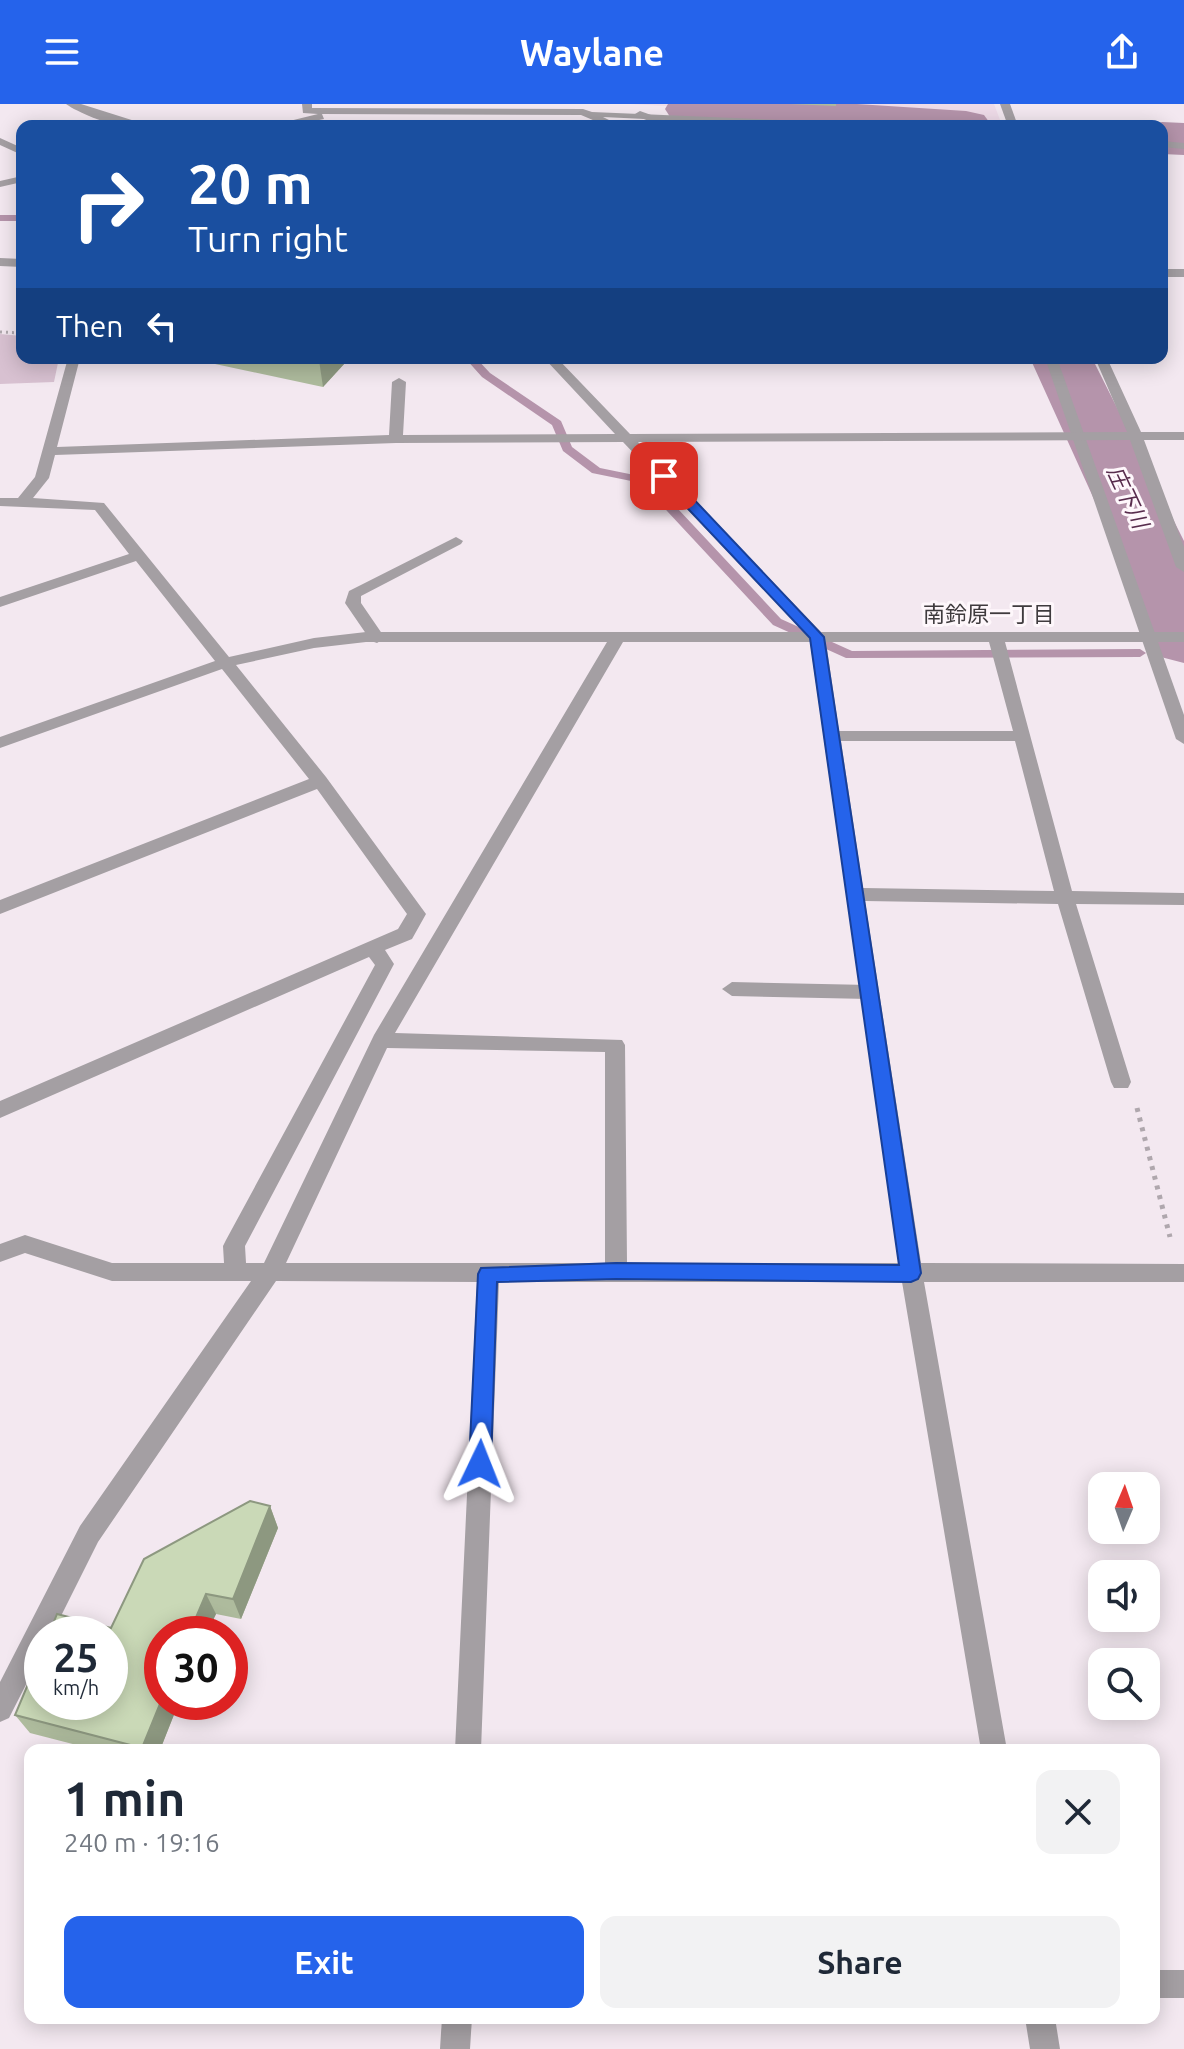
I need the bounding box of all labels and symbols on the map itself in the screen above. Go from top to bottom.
pin [630,442,698,510]
water label: 庄下川 [1103,462,1155,534]
district label: 南鈴原一丁目 [923,601,1055,626]
position arrow [438,1422,522,1506]
north arrow [1088,1472,1160,1544]
speed limit sign: 30 [144,1616,248,1720]

